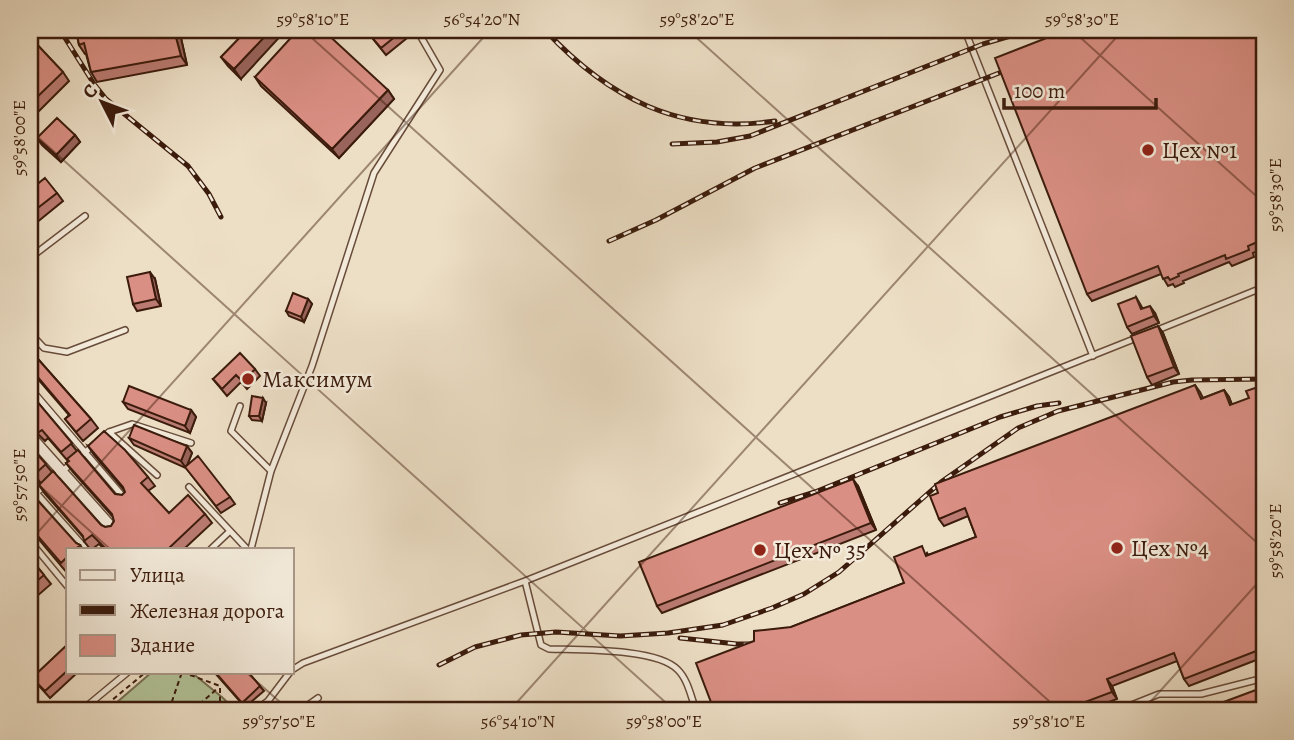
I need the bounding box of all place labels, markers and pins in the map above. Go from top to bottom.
place label: Цех №1 [1162,134,1237,166]
marker: Цех №1 [1140,142,1156,158]
place label: Максимум [262,363,373,395]
marker: Максимум [240,371,256,387]
place label: Цех №4 [1131,532,1209,564]
place label: Цех № 35 [774,534,866,566]
marker: Цех №4 [1109,540,1125,556]
marker: Цех № 35 [752,542,768,558]

